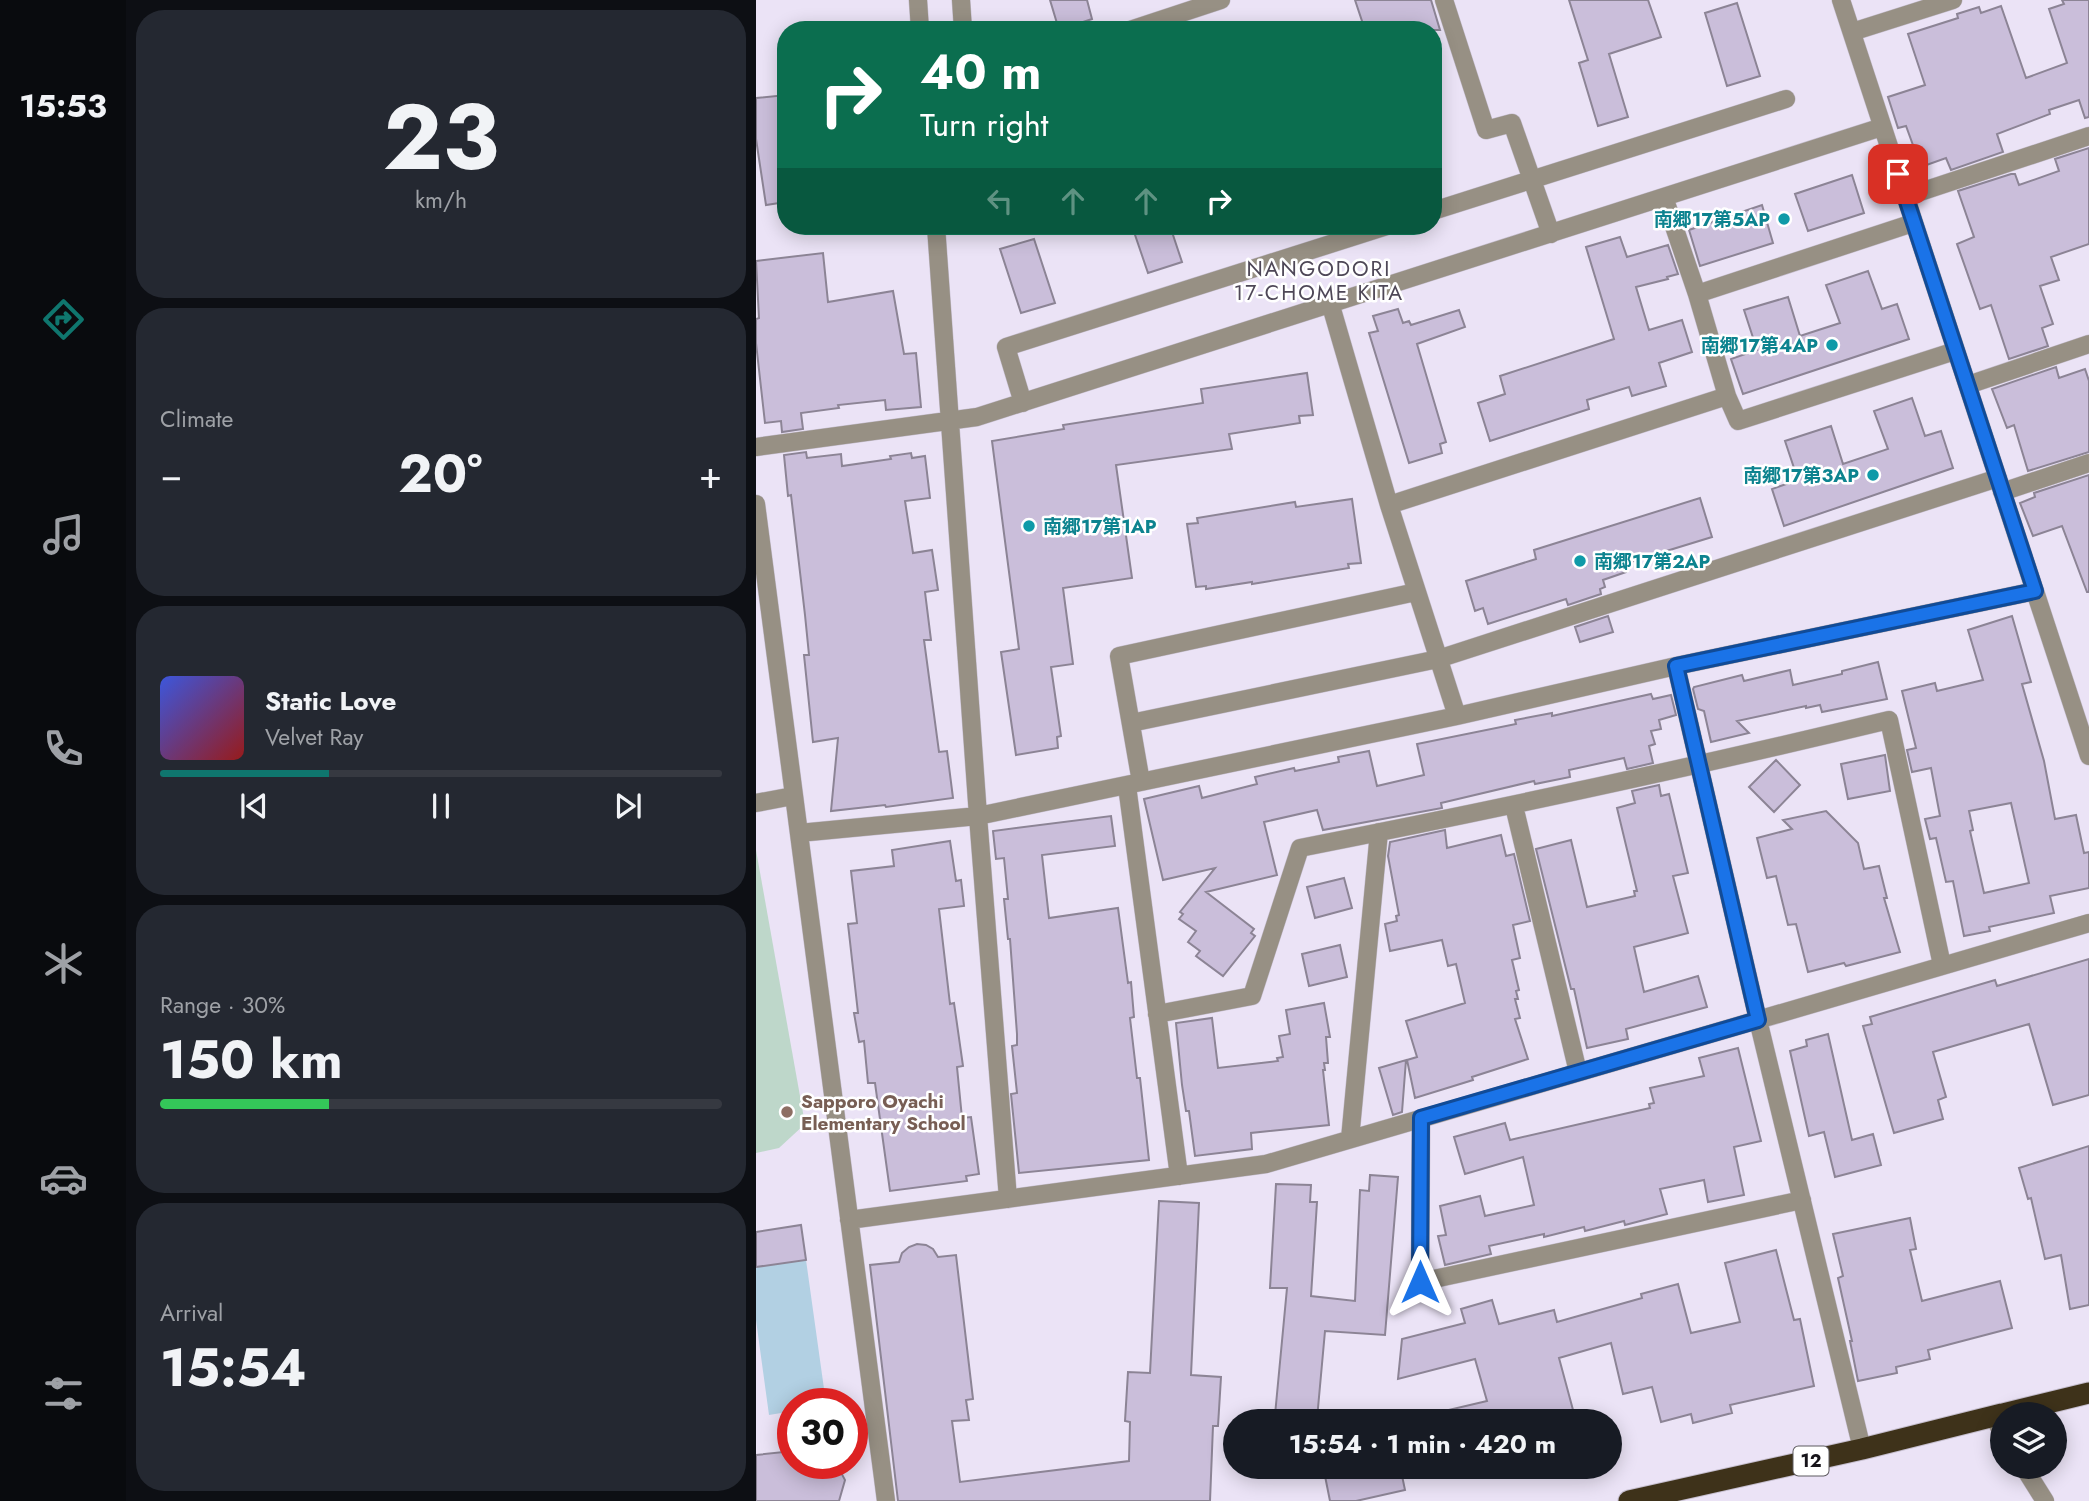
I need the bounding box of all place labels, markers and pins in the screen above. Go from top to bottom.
pin [1868,144,1928,204]
place label: 南郷17第5AP [1654,206,1770,233]
marker: 南郷17第5AP [1776,211,1792,227]
place label: 南郷17第4AP [1701,332,1818,359]
marker: 南郷17第4AP [1824,337,1840,353]
place label: 南郷17第3AP [1743,462,1859,489]
marker: 南郷17第3AP [1865,467,1881,483]
place label: 南郷17第1AP [1043,513,1157,540]
marker: 南郷17第1AP [1021,518,1037,534]
place label: 南郷17第2AP [1594,548,1711,575]
marker: 南郷17第2AP [1572,553,1588,569]
place label: Sapporo Oyachi Elementary School [801,1088,966,1137]
marker: Sapporo Oyachi Elementary School [779,1104,795,1120]

